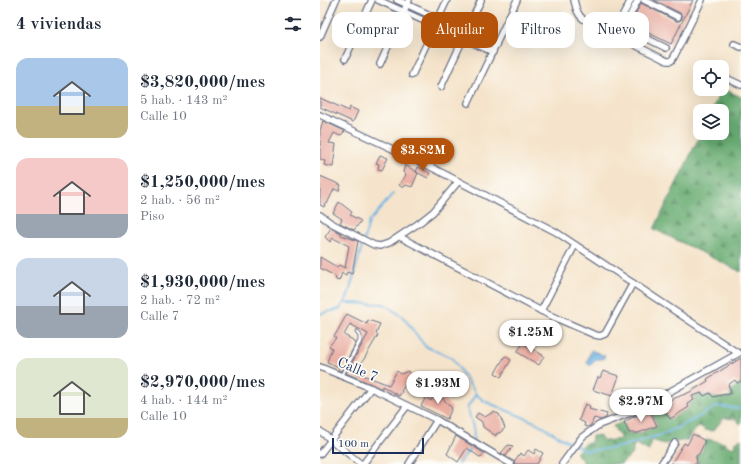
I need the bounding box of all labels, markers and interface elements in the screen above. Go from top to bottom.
chip: Comprar [332,12,413,48]
chip: Alquilar [421,12,498,48]
chip: Filtros [506,12,575,48]
chip: Nuevo [583,12,649,48]
icon: filters [282,13,304,35]
text: 4 viviendas [16,16,101,33]
map controls [693,60,729,140]
button: locate [693,60,729,96]
icon: home [48,74,96,122]
text: $3,820,000/mes [140,74,265,91]
text: 5 hab. · 143 m² [140,94,227,107]
button: layers [693,104,729,140]
text: Calle 10 [140,110,187,123]
pin: $3.82M [390,138,456,172]
text: $3.82M [400,144,446,157]
icon: home [48,174,96,222]
text: $1,250,000/mes [140,174,265,191]
text: 2 hab. · 56 m² [140,194,220,207]
text: Piso [140,210,164,223]
icon: home [48,274,96,322]
text: $1,930,000/mes [140,274,265,291]
text: 2 hab. · 72 m² [140,294,220,307]
text: Calle 7 [140,310,179,323]
pin: $1.25M [498,320,564,354]
text: $1.25M [508,326,554,339]
street label: Calle 7 [335,355,380,385]
pin: $1.93M [405,371,471,405]
icon: home [48,374,96,422]
text: $2,970,000/mes [140,374,265,391]
text: $1.93M [415,377,461,390]
pin: $2.97M [608,389,674,423]
text: 4 hab. · 144 m² [140,394,227,407]
text: $2.97M [618,395,664,408]
text: Calle 10 [140,410,187,423]
scale bar [332,436,424,455]
text: 100 m [338,439,369,450]

